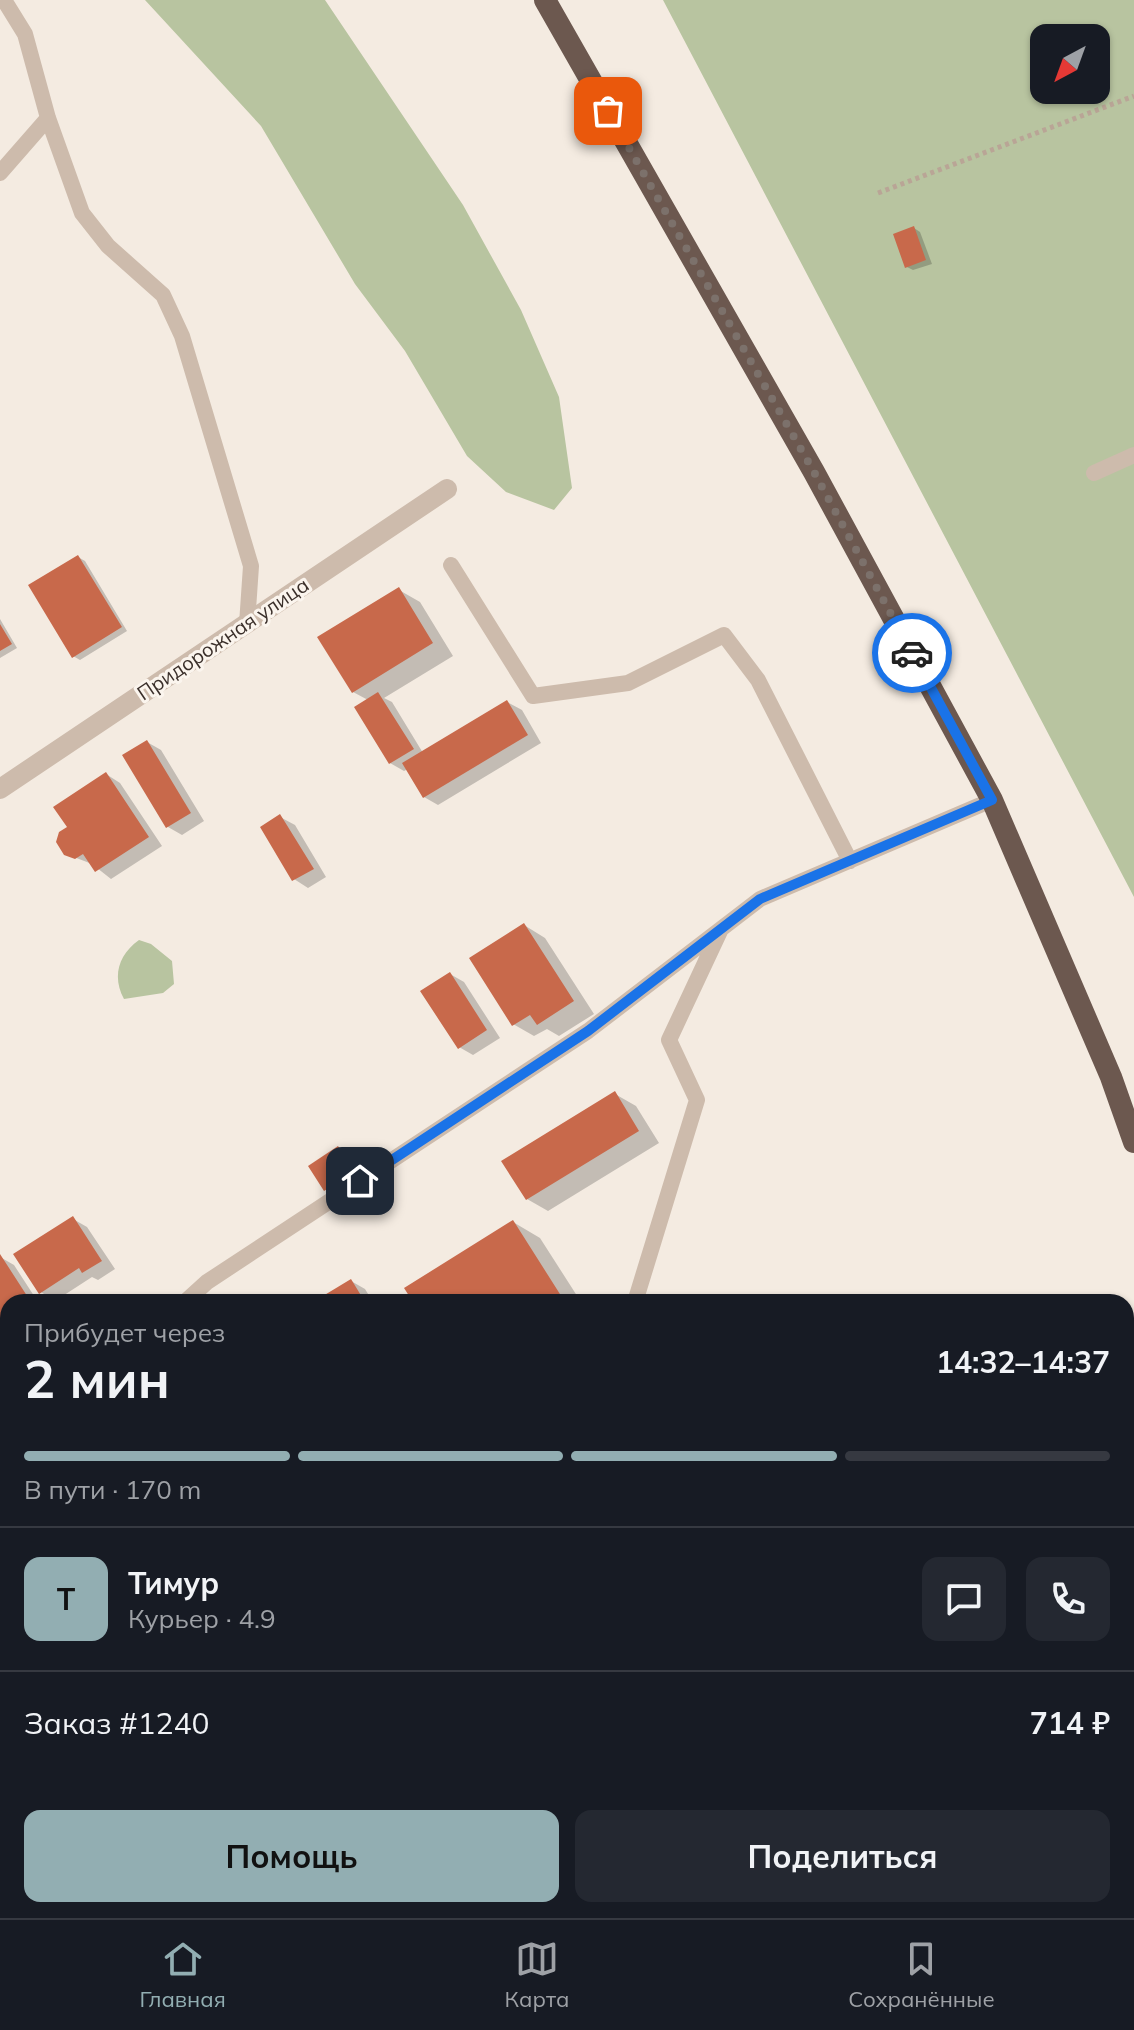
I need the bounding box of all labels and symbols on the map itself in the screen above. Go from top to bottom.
north arrow [1030,24,1110,104]
pin [574,77,642,145]
street label: Придорожная улица [132,572,313,705]
courier [872,613,952,693]
pin [326,1147,394,1215]

